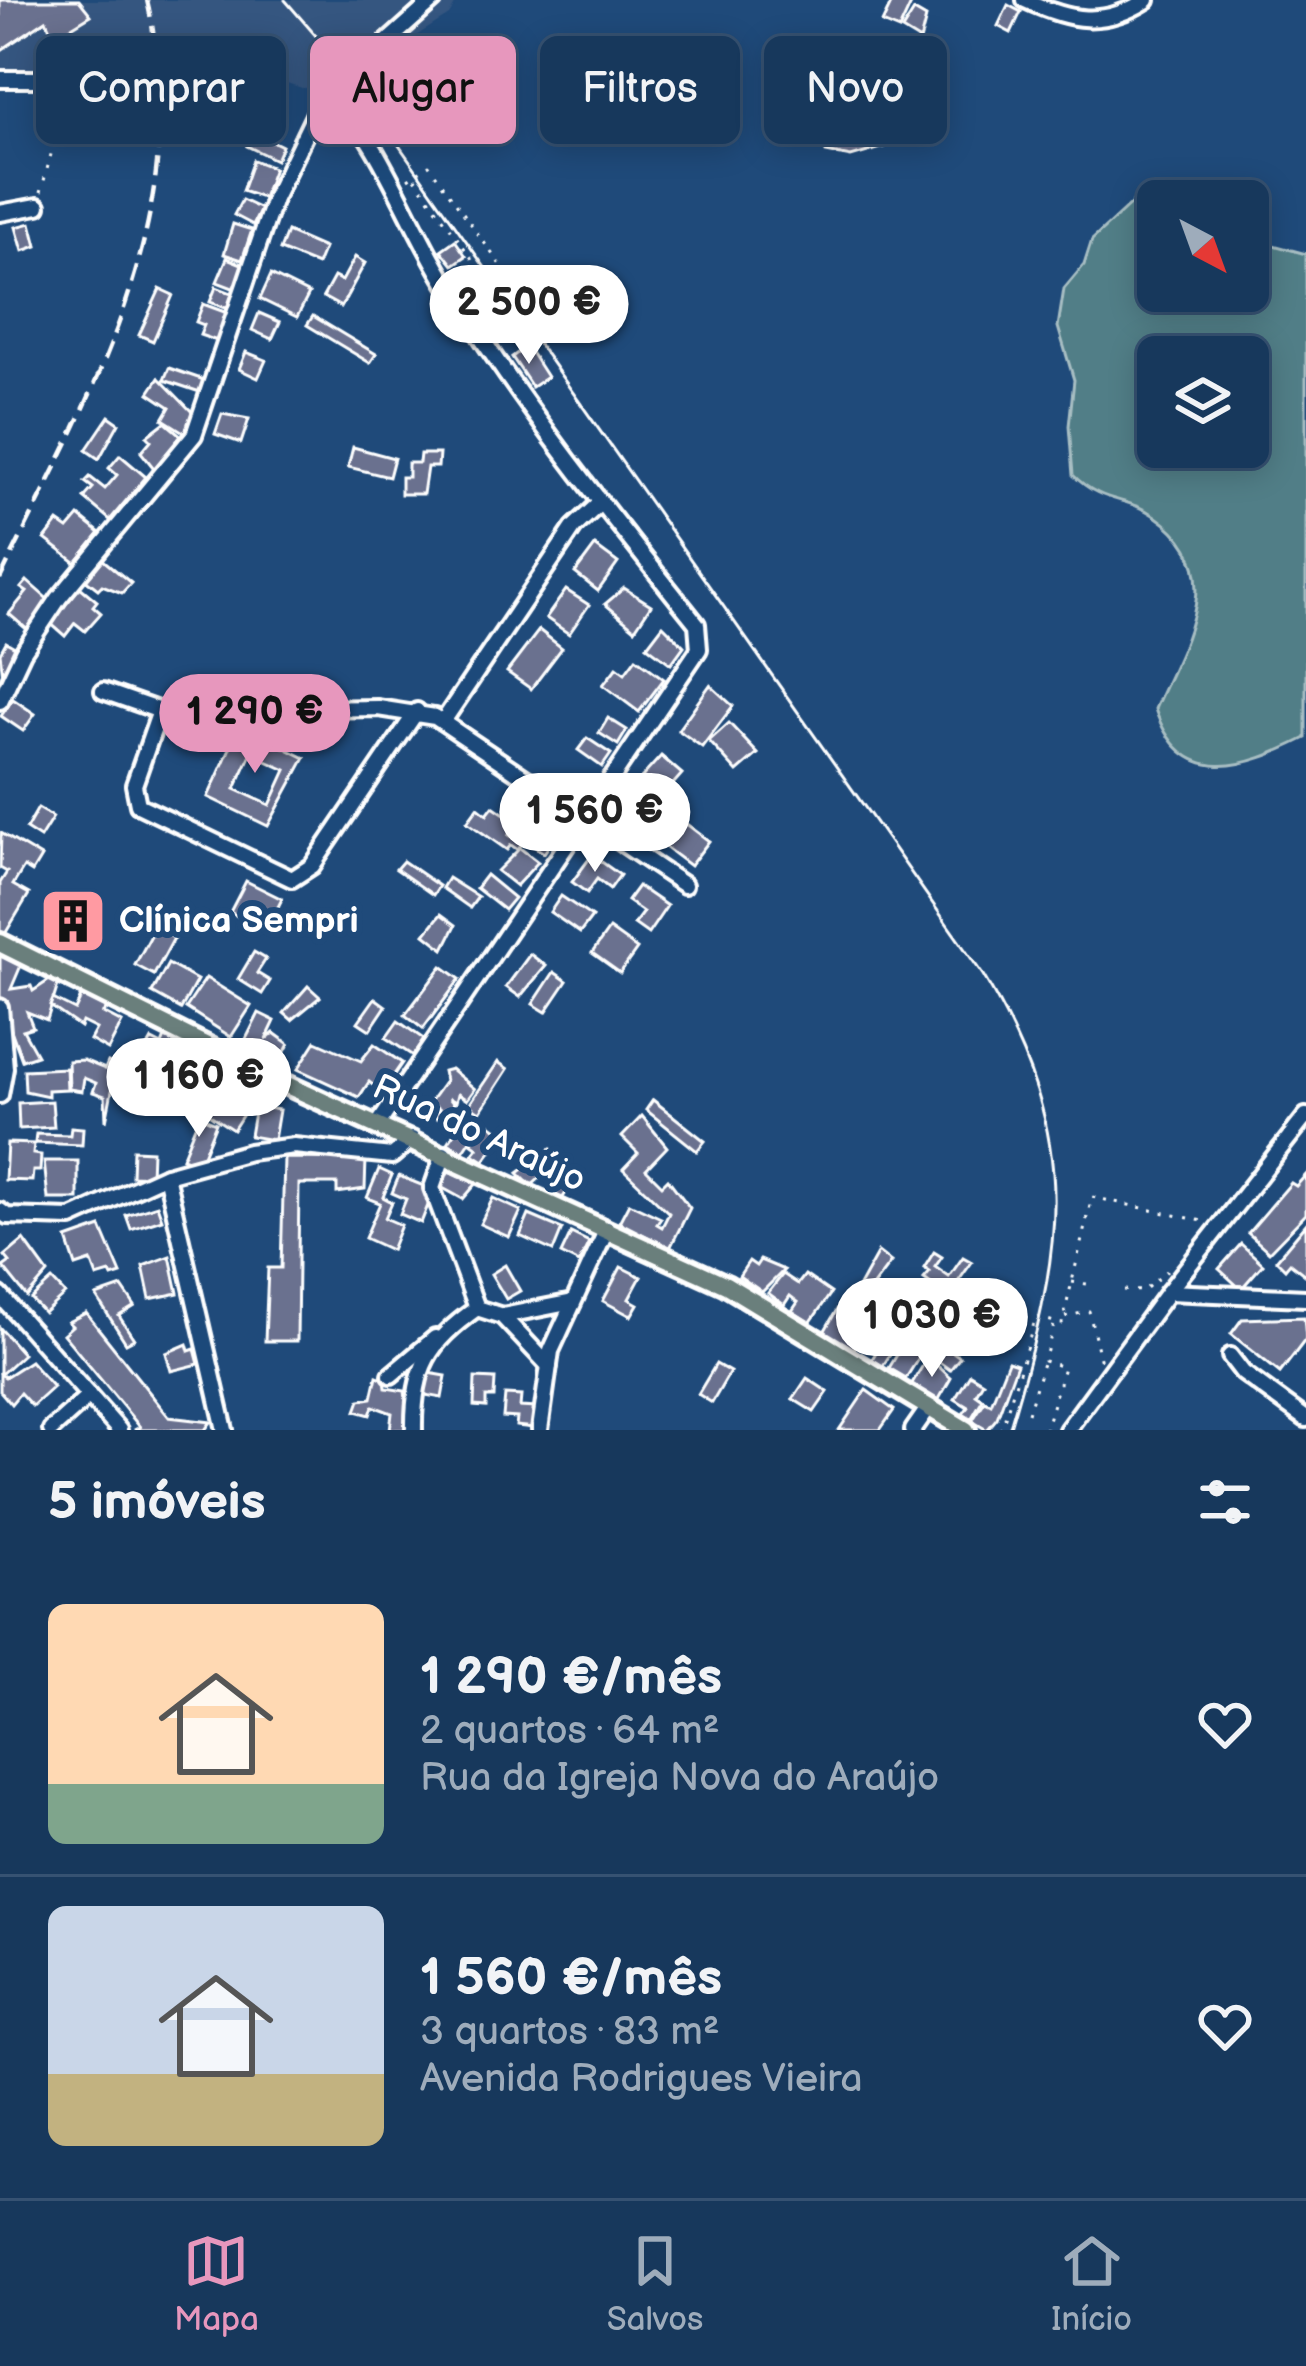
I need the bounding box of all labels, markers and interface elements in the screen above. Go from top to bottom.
chip: Comprar [36,36,286,144]
chip: Alugar [310,36,516,144]
chip: Filtros [540,36,740,144]
chip: Novo [764,36,947,144]
north arrow [1137,180,1269,312]
map controls [1137,180,1269,468]
pin: 2 500 € [418,265,640,367]
text: 2 500 € [457,280,601,327]
button: layers [1137,336,1269,468]
pin: 1 290 € [144,674,366,776]
text: 1 290 € [186,689,324,736]
pin: 1 560 € [484,773,706,875]
text: 1 560 € [526,788,664,835]
building icon: Clínica Sempri [38,886,108,956]
place label: Clínica Sempri [119,900,359,943]
pin: 1 160 € [88,1038,310,1140]
text: 1 160 € [133,1053,265,1100]
street label: Rua do Araújo [366,1066,592,1202]
pin: 1 030 € [821,1278,1043,1380]
text: 1 030 € [863,1293,1001,1340]
icon: filters [1192,1469,1258,1535]
text: 5 imóveis [48,1472,266,1533]
text: 1 290 €/mês [420,1647,722,1708]
icon: home [144,1652,288,1796]
icon: heart [1192,1691,1258,1757]
text: 2 quartos · 64 m² [420,1708,720,1755]
text: Rua da Igreja Nova do Araújo [420,1755,939,1802]
text: 1 560 €/mês [420,1948,722,2009]
icon: home [144,1954,288,2098]
icon: heart [1192,1993,1258,2059]
text: 3 quartos · 83 m² [420,2009,720,2056]
text: Avenida Rodrigues Vieira [420,2056,863,2103]
tab: Mapa [174,2228,259,2340]
tab: Salvos [607,2228,703,2340]
tab: Início [1051,2228,1132,2340]

